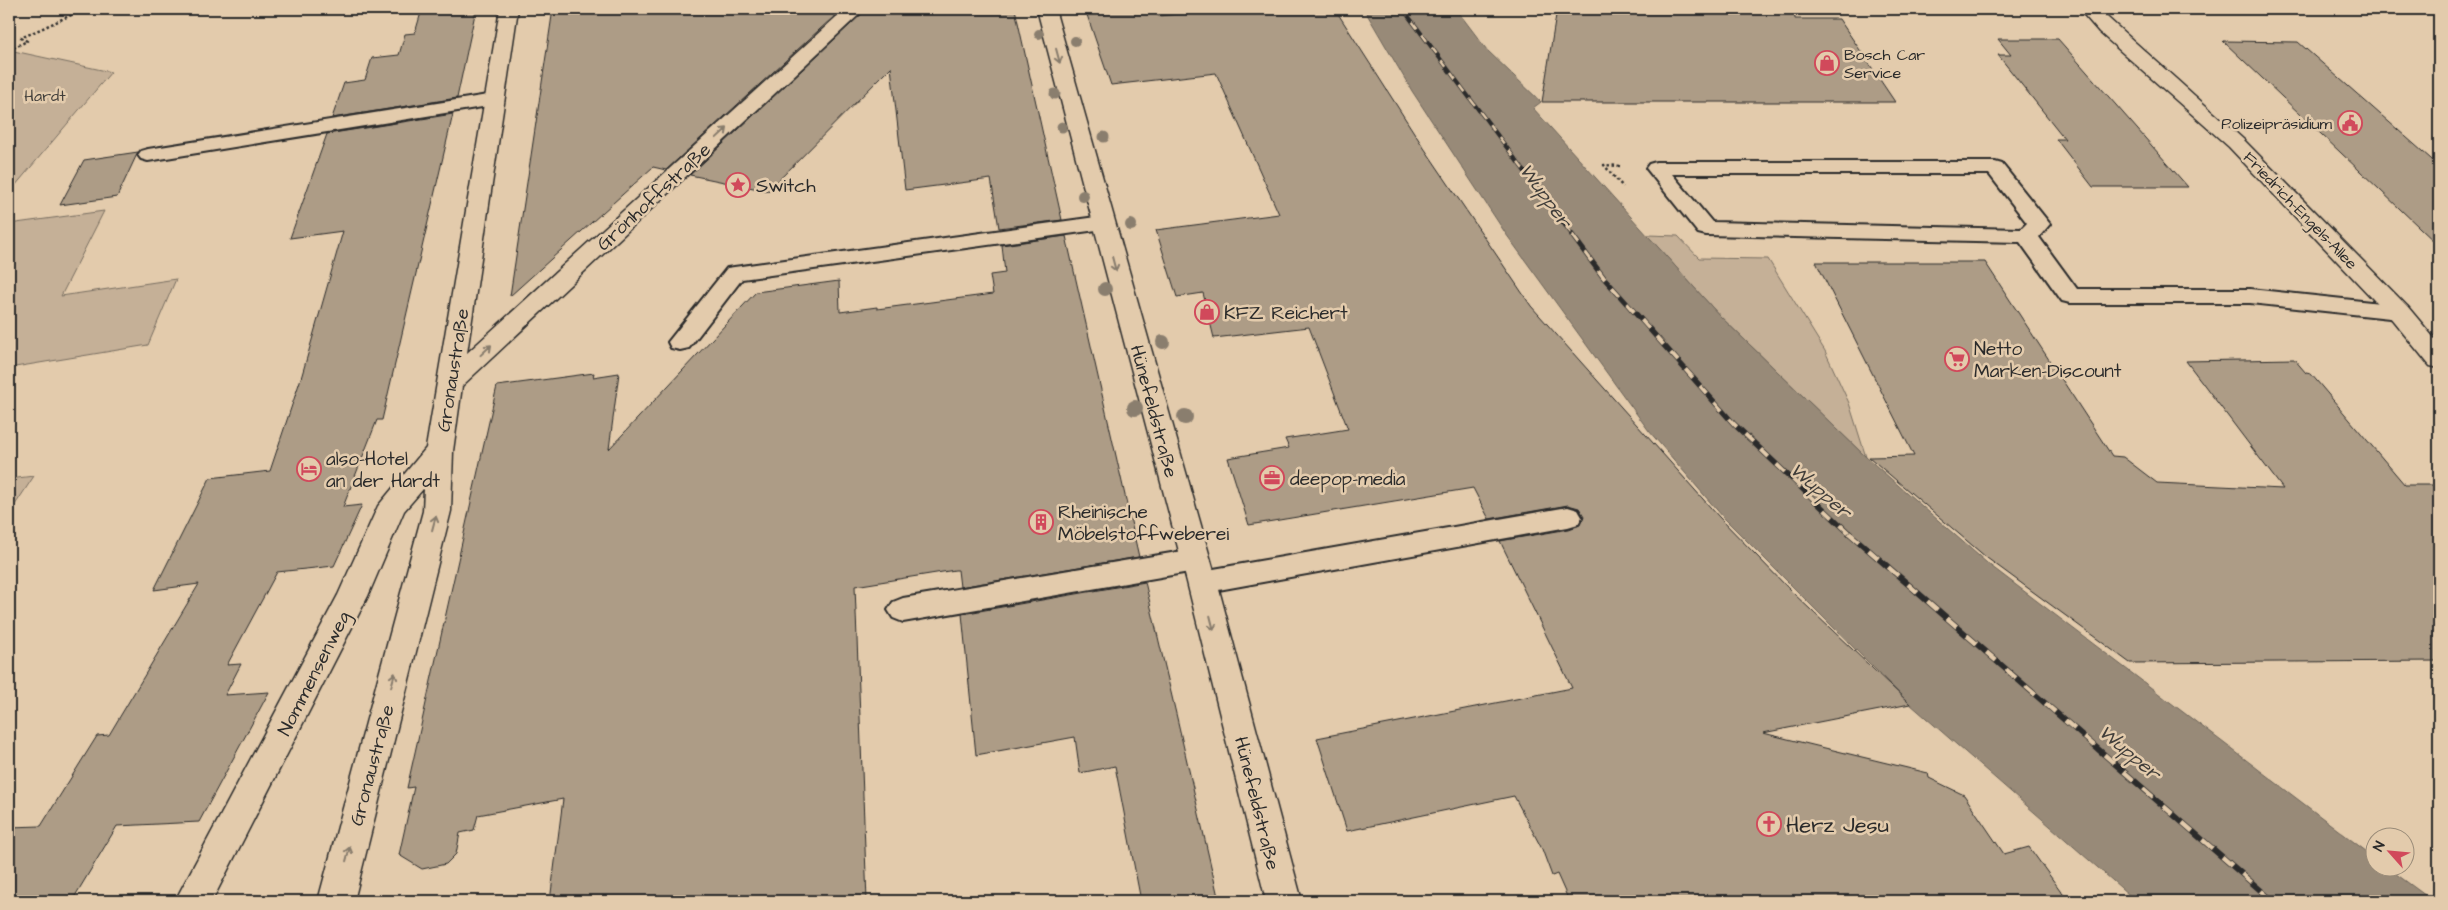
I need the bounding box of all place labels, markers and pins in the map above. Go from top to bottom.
place label: Bosch Car Service [1844,44,1925,84]
shop icon: Bosch Car Service [1814,50,1840,76]
public building icon: Polizeipräsidium [2337,110,2363,136]
place label: Polizeipräsidium [2221,113,2333,135]
place icon: Switch [725,172,751,198]
place label: Switch [756,173,816,200]
shop icon: KFZ Reichert [1194,299,1220,325]
place label: KFZ Reichert [1224,300,1348,327]
place label: Netto Marken-Discount [1974,336,2122,385]
supermarket icon: Netto Marken-Discount [1944,346,1970,372]
place label: also-Hotel an der Hardt [326,446,440,495]
hotel icon: also-Hotel an der Hardt [296,456,322,482]
office icon: deepop-media [1259,465,1285,491]
place label: deepop-media [1290,466,1406,493]
place label: Rheinische Möbelstoffweberei [1058,499,1229,548]
building icon: Rheinische Möbelstoffweberei [1028,509,1054,535]
place label: Herz Jesu [1786,810,1889,841]
church icon: Herz Jesu [1756,811,1782,837]

